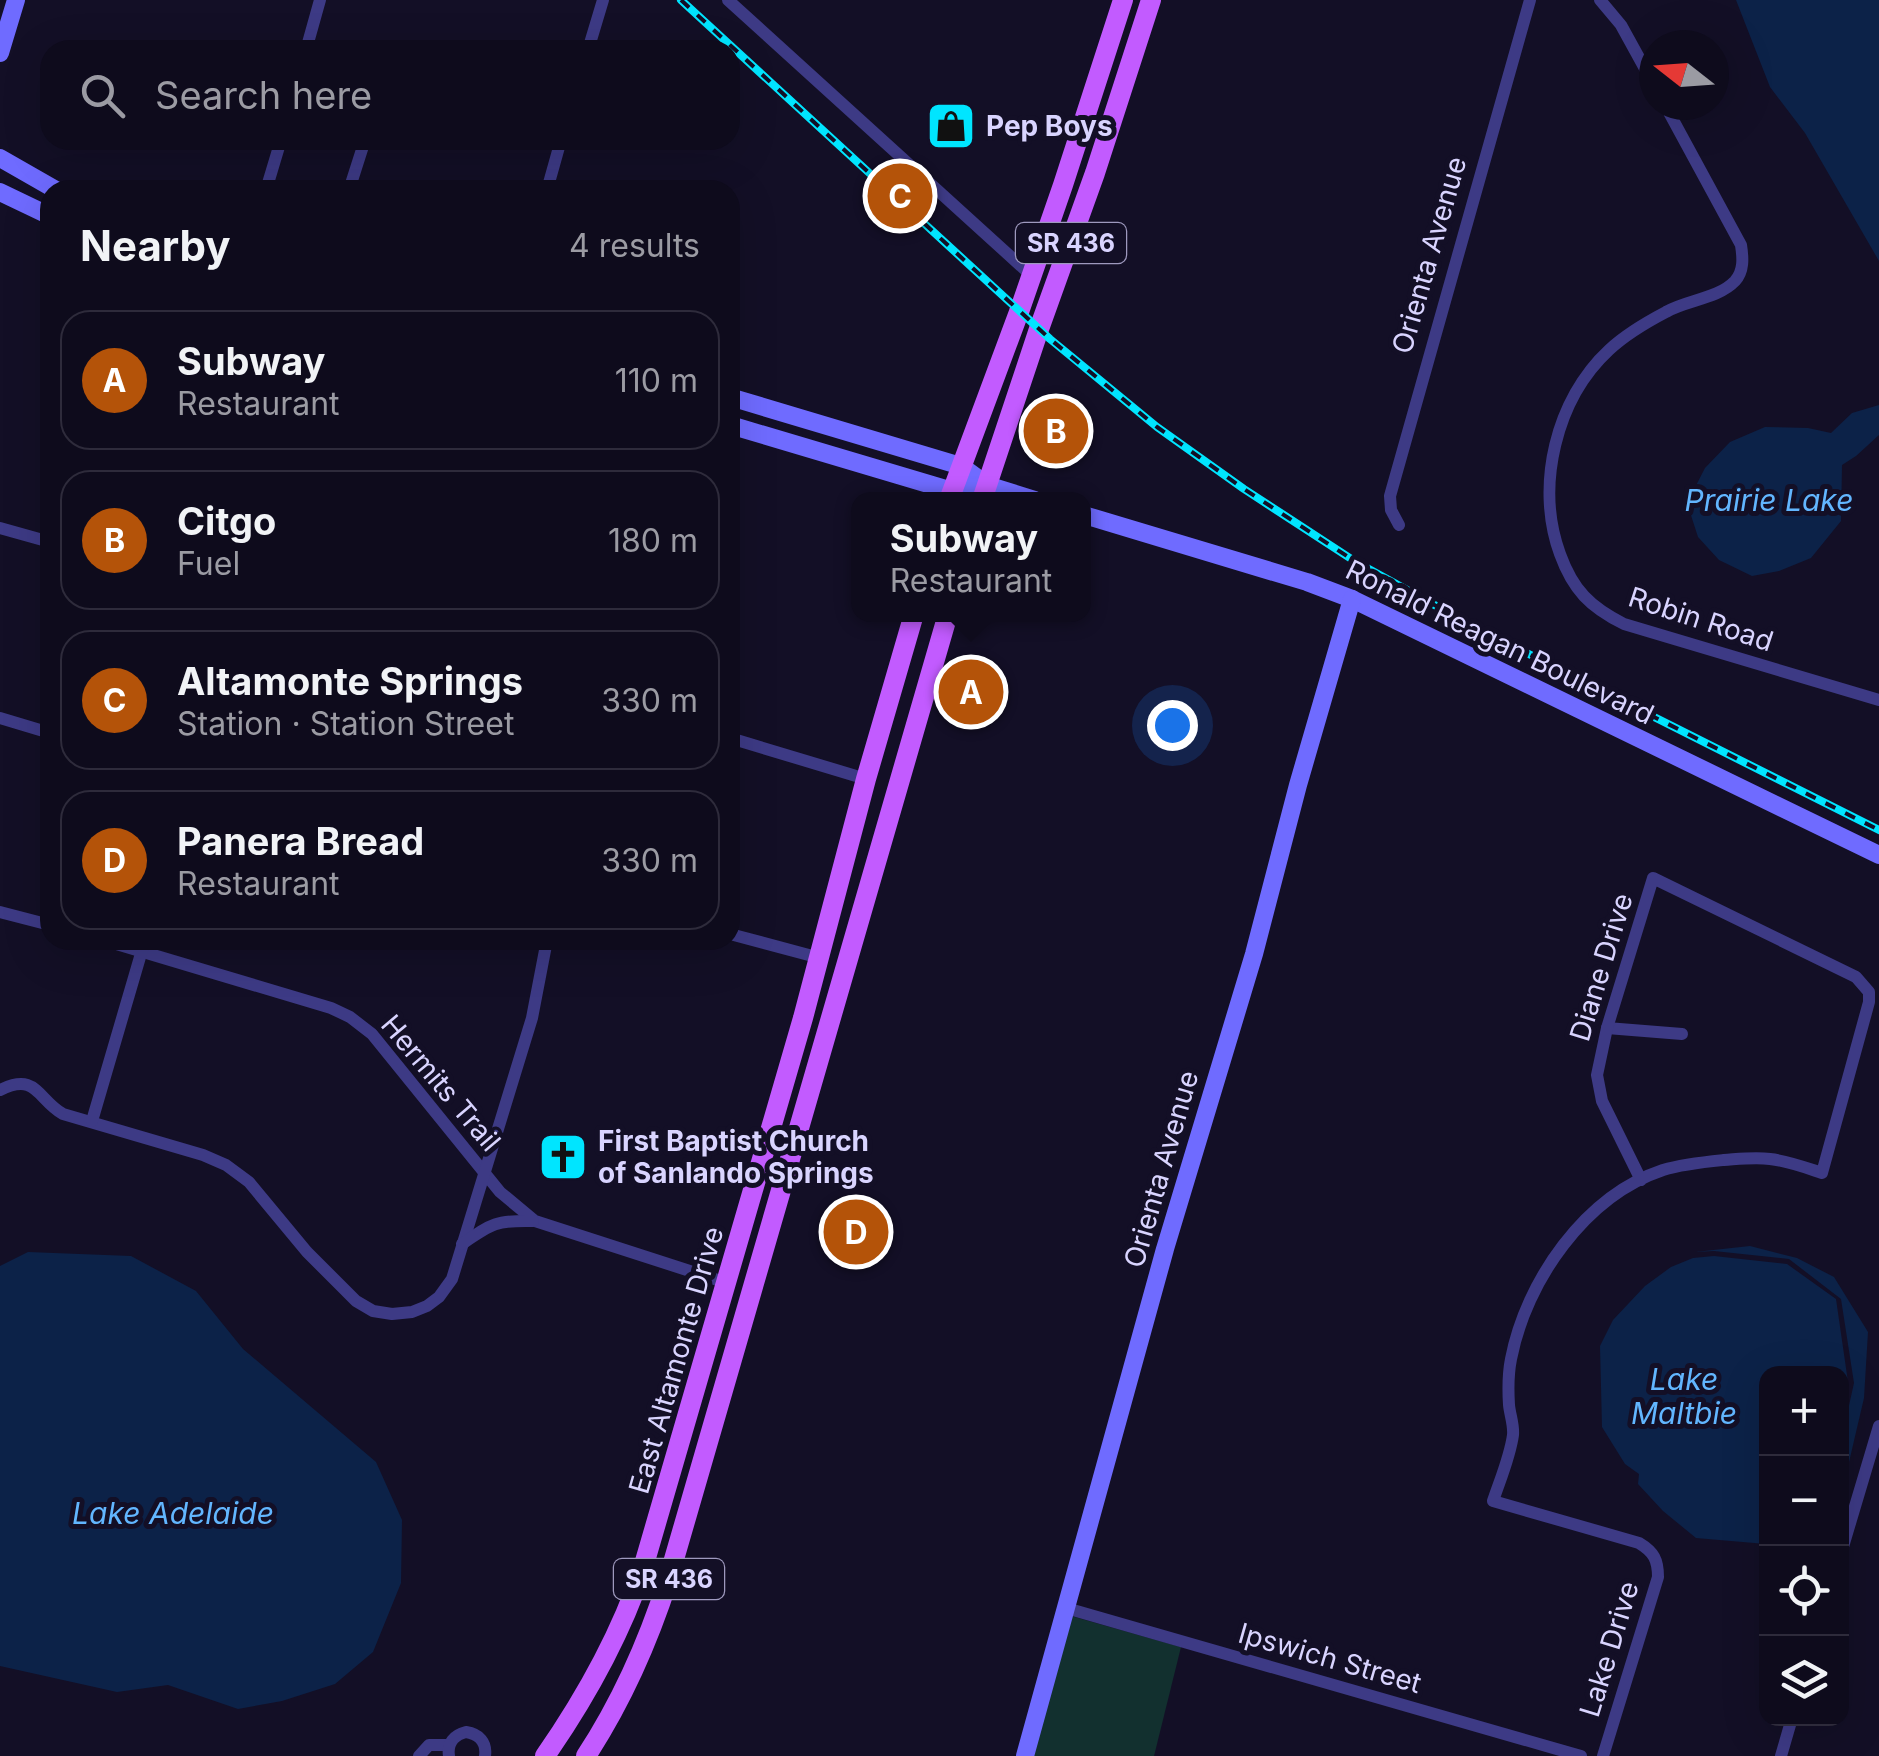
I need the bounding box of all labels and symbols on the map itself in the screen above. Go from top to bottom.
north arrow [1639,30,1729,120]
shop icon: Pep Boys [925,100,977,152]
place label: Pep Boys [986,109,1113,143]
street label: Orienta Avenue [1385,153,1473,357]
pin: C [868,158,932,234]
road number: SR 436 [1016,223,1126,263]
pin: B [1024,394,1088,468]
water label: Prairie Lake [1685,482,1853,518]
street label: Ronald Reagan Boulevard [1340,553,1660,731]
street label: Robin Road [1624,580,1778,658]
pin: A [938,654,1004,730]
your location [1147,700,1198,751]
street label: Diane Drive [1562,889,1640,1045]
street label: Hermits Trail [374,1008,508,1158]
street label: Orienta Avenue [1117,1067,1205,1271]
place label: First Baptist Church of Sanlando Springs [598,1124,874,1190]
church icon: First Baptist Church of Sanlando Springs [537,1131,589,1183]
pin: D [824,1194,888,1270]
street label: East Altamonte Drive [622,1223,730,1497]
water label: Lake Maltbie [1631,1361,1737,1431]
water label: Lake Adelaide [72,1495,274,1531]
road number: SR 436 [614,1559,724,1599]
street label: Lake Drive [1572,1577,1646,1721]
street label: Ipswich Street [1235,1616,1425,1700]

